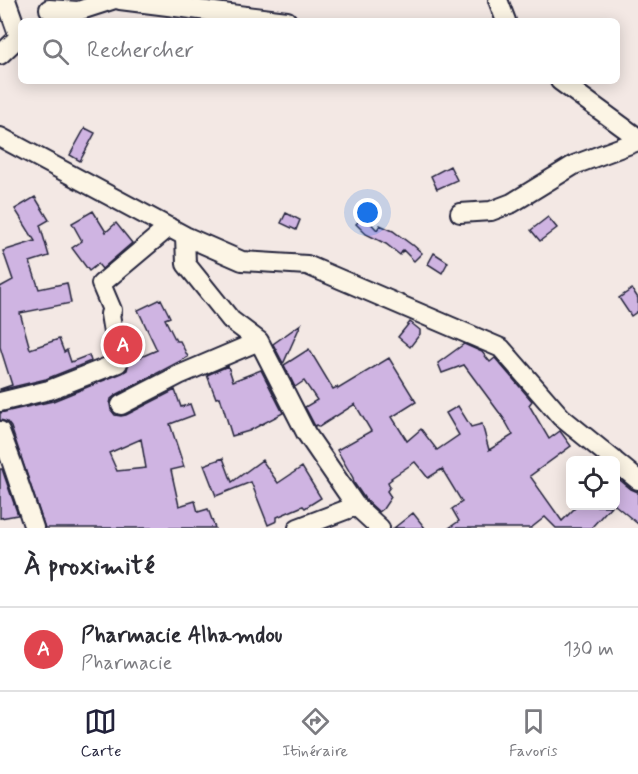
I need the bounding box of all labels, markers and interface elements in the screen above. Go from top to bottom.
search box [18,18,620,84]
icon: search [39,35,72,68]
text: Rechercher [87,37,194,65]
your location [353,198,382,227]
pin: A [104,322,142,368]
map controls [566,456,620,510]
button: locate [566,456,620,510]
text: À proximité [24,550,155,584]
text: Pharmacie Alhamdou [81,622,282,650]
text: A [37,636,50,663]
text: 130 m [563,636,614,663]
text: Pharmacie [81,650,172,677]
tab: Carte [80,705,121,762]
tab: Itinéraire [282,705,348,762]
tab: Favoris [509,705,558,762]

